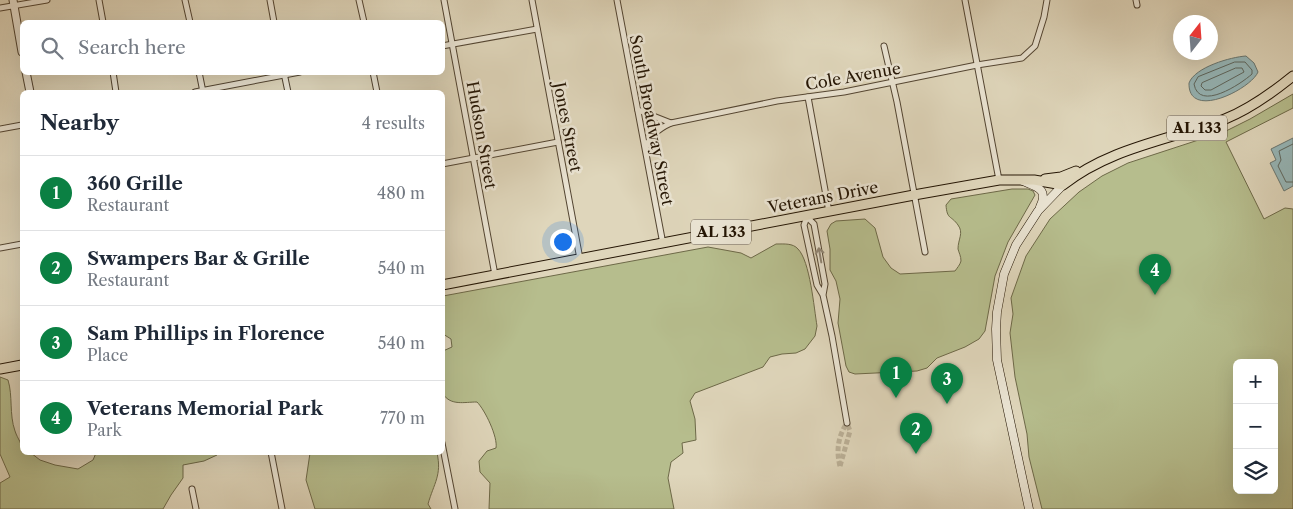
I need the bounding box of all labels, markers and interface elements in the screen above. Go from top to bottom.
north arrow [1173,15,1218,60]
search box [20,20,445,75]
street label: South Broadway Street [626,33,678,207]
icon: search [38,34,66,62]
text: Search here [78,36,186,59]
street label: Cole Avenue [804,58,902,94]
street label: Jones Street [549,78,587,174]
street label: Hudson Street [463,79,501,191]
text: Nearby [40,110,119,135]
text: 4 results [362,113,425,133]
road number: AL 133 [1167,116,1227,140]
text: 360 Grille [87,172,183,195]
street label: Veterans Drive [765,177,880,218]
text: 1 [52,183,60,203]
text: 480 m [377,183,425,203]
text: Restaurant [87,195,169,215]
road number: AL 133 [691,220,751,244]
your location [550,229,576,255]
text: Swampers Bar & Grille [87,247,310,270]
one-way arrow [814,247,824,263]
pin: 4 [1139,254,1171,295]
text: 2 [51,258,61,278]
text: 540 m [378,258,425,278]
text: Restaurant [87,270,169,290]
text: Sam Phillips in Florence [87,322,325,345]
text: 3 [51,333,61,353]
text: 540 m [378,333,425,353]
text: Place [87,345,128,365]
pin: 1 [880,357,912,398]
map controls [1233,359,1278,494]
button: + [1233,359,1278,404]
pin: 3 [931,363,963,404]
text: Veterans Memorial Park [87,397,323,420]
button: − [1233,404,1278,449]
text: 4 [51,408,61,428]
text: 770 m [380,408,425,428]
pin: 2 [900,413,932,454]
text: Park [87,420,122,440]
button: layers [1233,449,1278,494]

